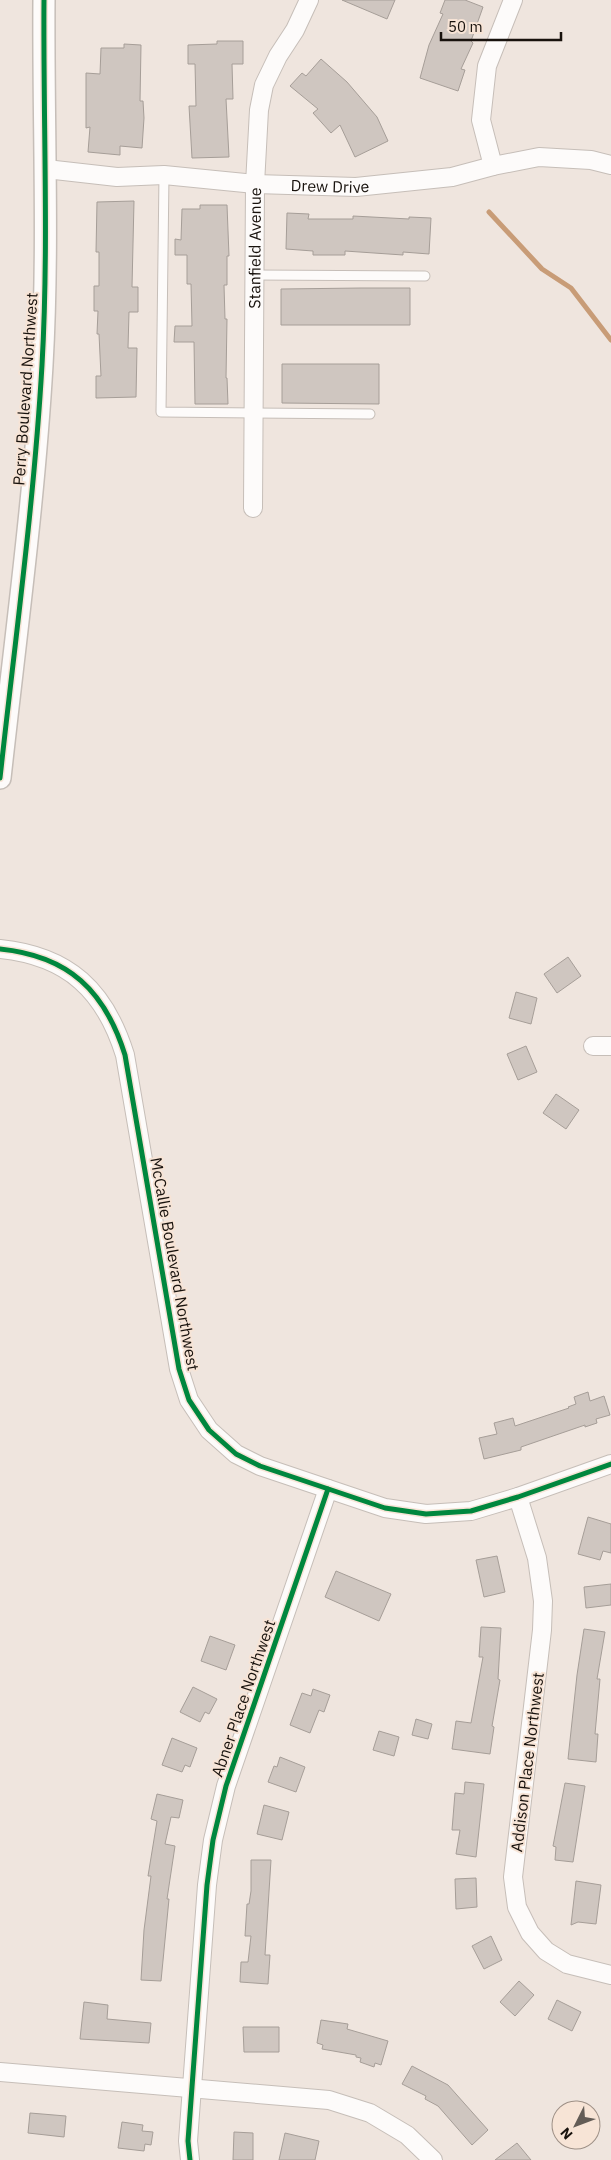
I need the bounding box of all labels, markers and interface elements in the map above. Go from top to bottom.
scale bar [441,10,561,42]
text: 50 m [448,17,483,36]
street label: Drew Drive [290,175,370,197]
street label: Stanfield Avenue [244,187,265,309]
street label: Perry Boulevard Northwest [8,292,42,486]
street label: McCallie Boulevard Northwest [146,1156,204,1372]
street label: Abner Place Northwest [207,1617,279,1779]
street label: Addison Place Northwest [506,1671,548,1853]
north arrow [551,2100,601,2150]
text: N [556,2124,576,2143]

